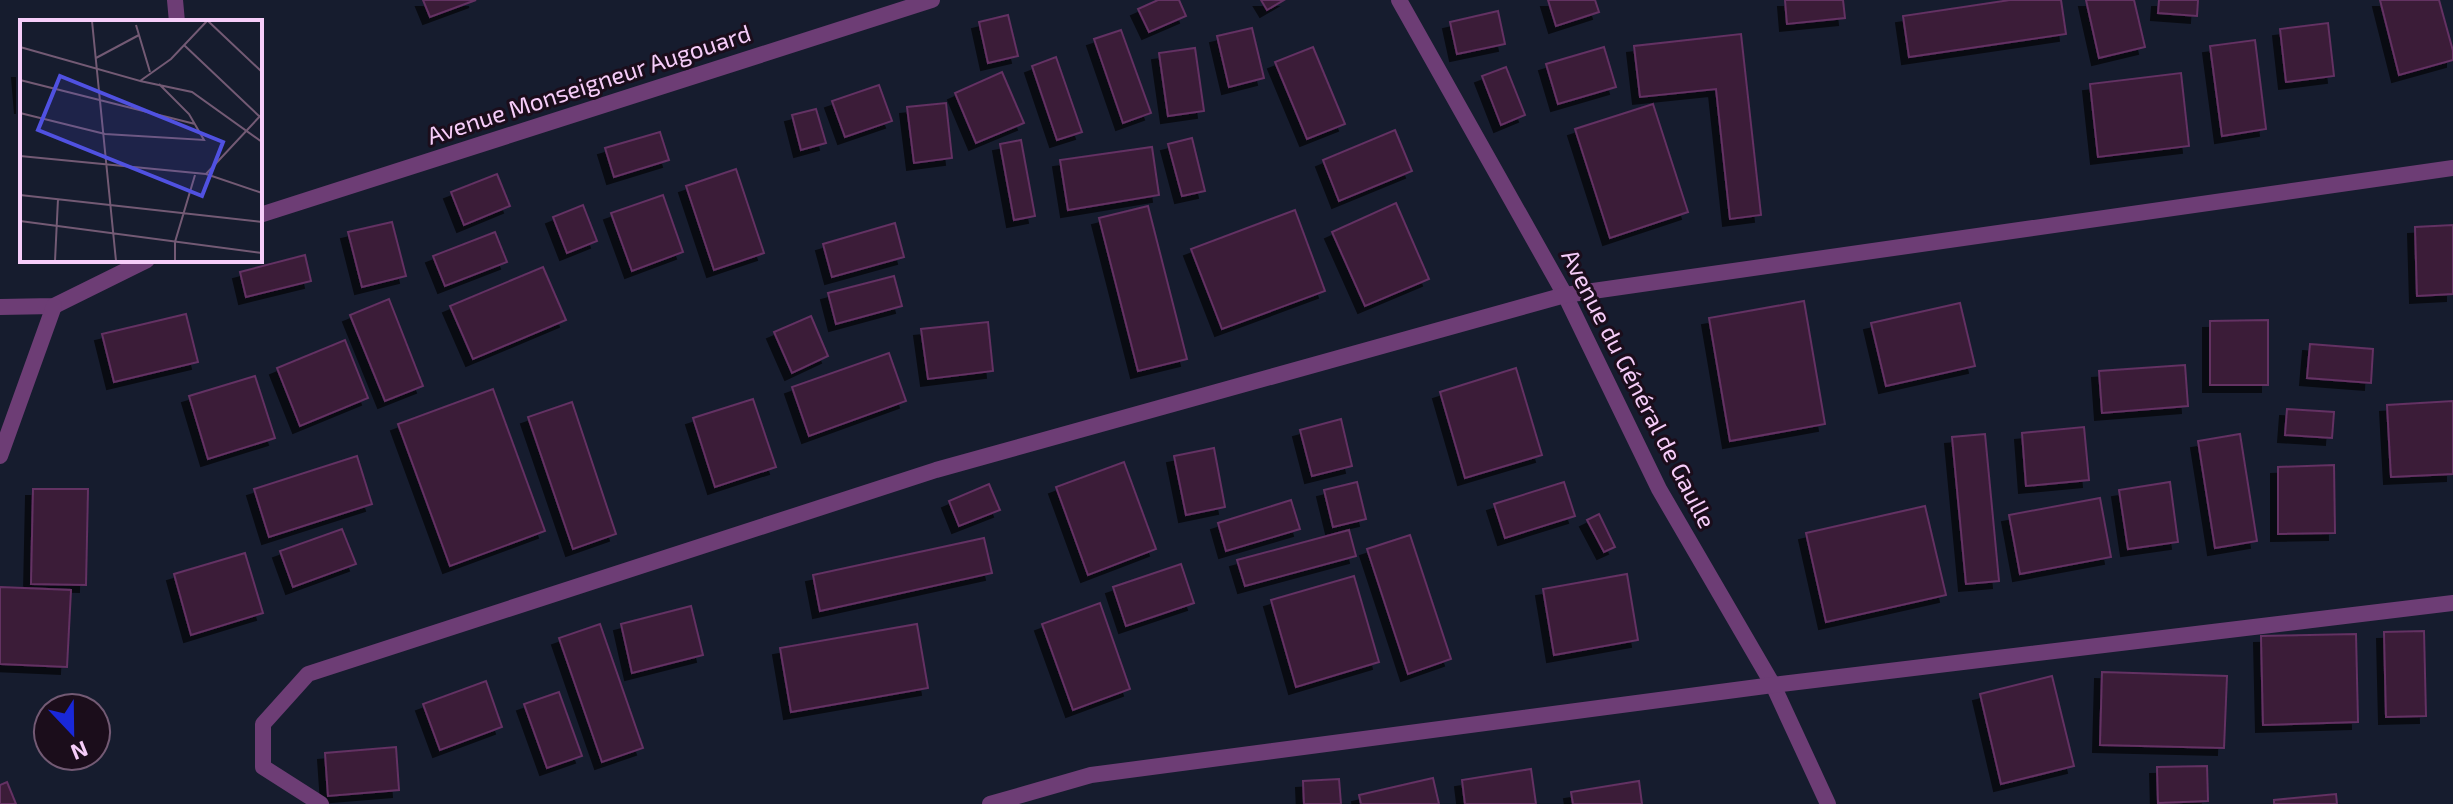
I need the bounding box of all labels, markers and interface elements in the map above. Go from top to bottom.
street label: Avenue Monseigneur Augouard [423,17,754,150]
inset map [20,20,262,262]
street label: Avenue du Général de Gaulle [1556,244,1722,533]
north arrow [32,692,112,772]
text: N [68,736,92,767]

